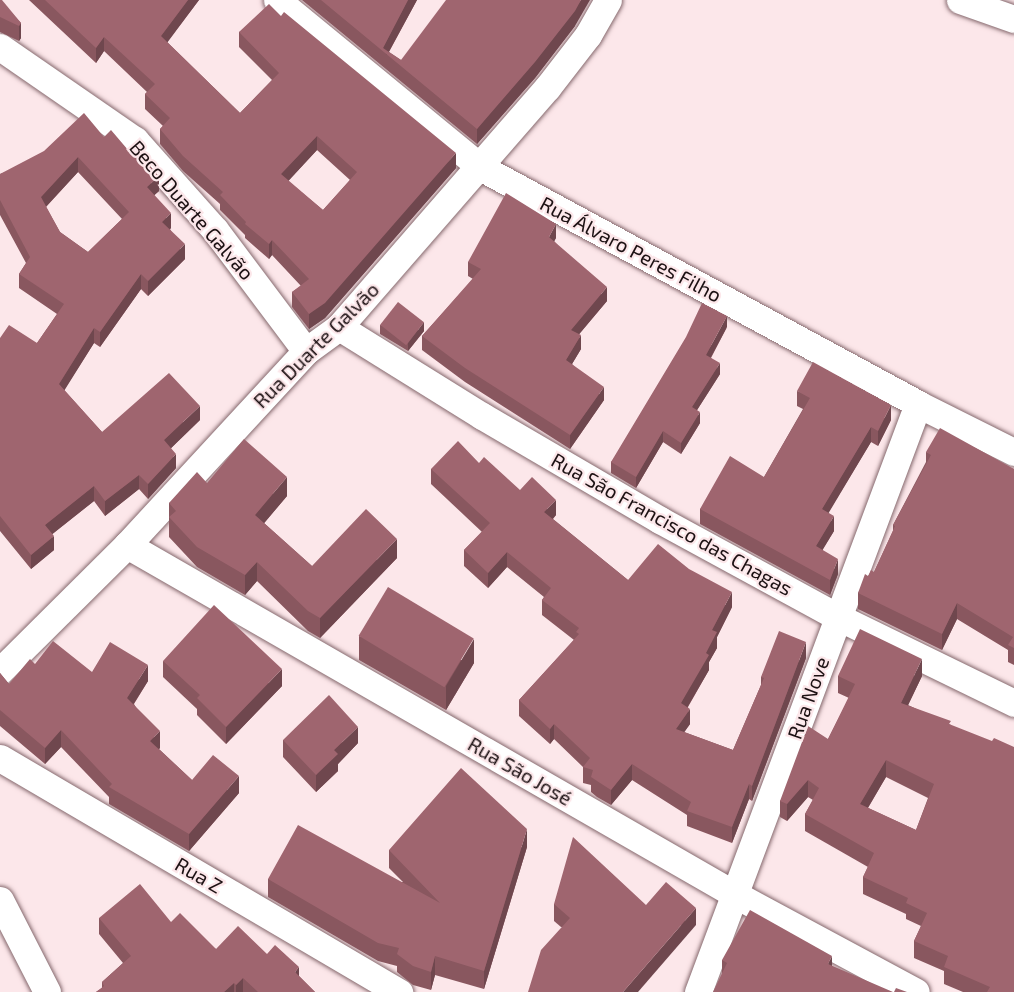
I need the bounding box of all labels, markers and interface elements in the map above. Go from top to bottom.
street label: Beco Duarte Galvão [125,135,259,285]
street label: Rua Álvaro Peres Filho [536,191,726,307]
street label: Rua Duarte Galvão [248,277,384,413]
street label: Rua São Francisco das Chagas [547,448,797,600]
street label: Rua Nove [782,654,834,742]
street label: Rua São José [464,732,576,810]
street label: Rua Z [171,852,227,898]

